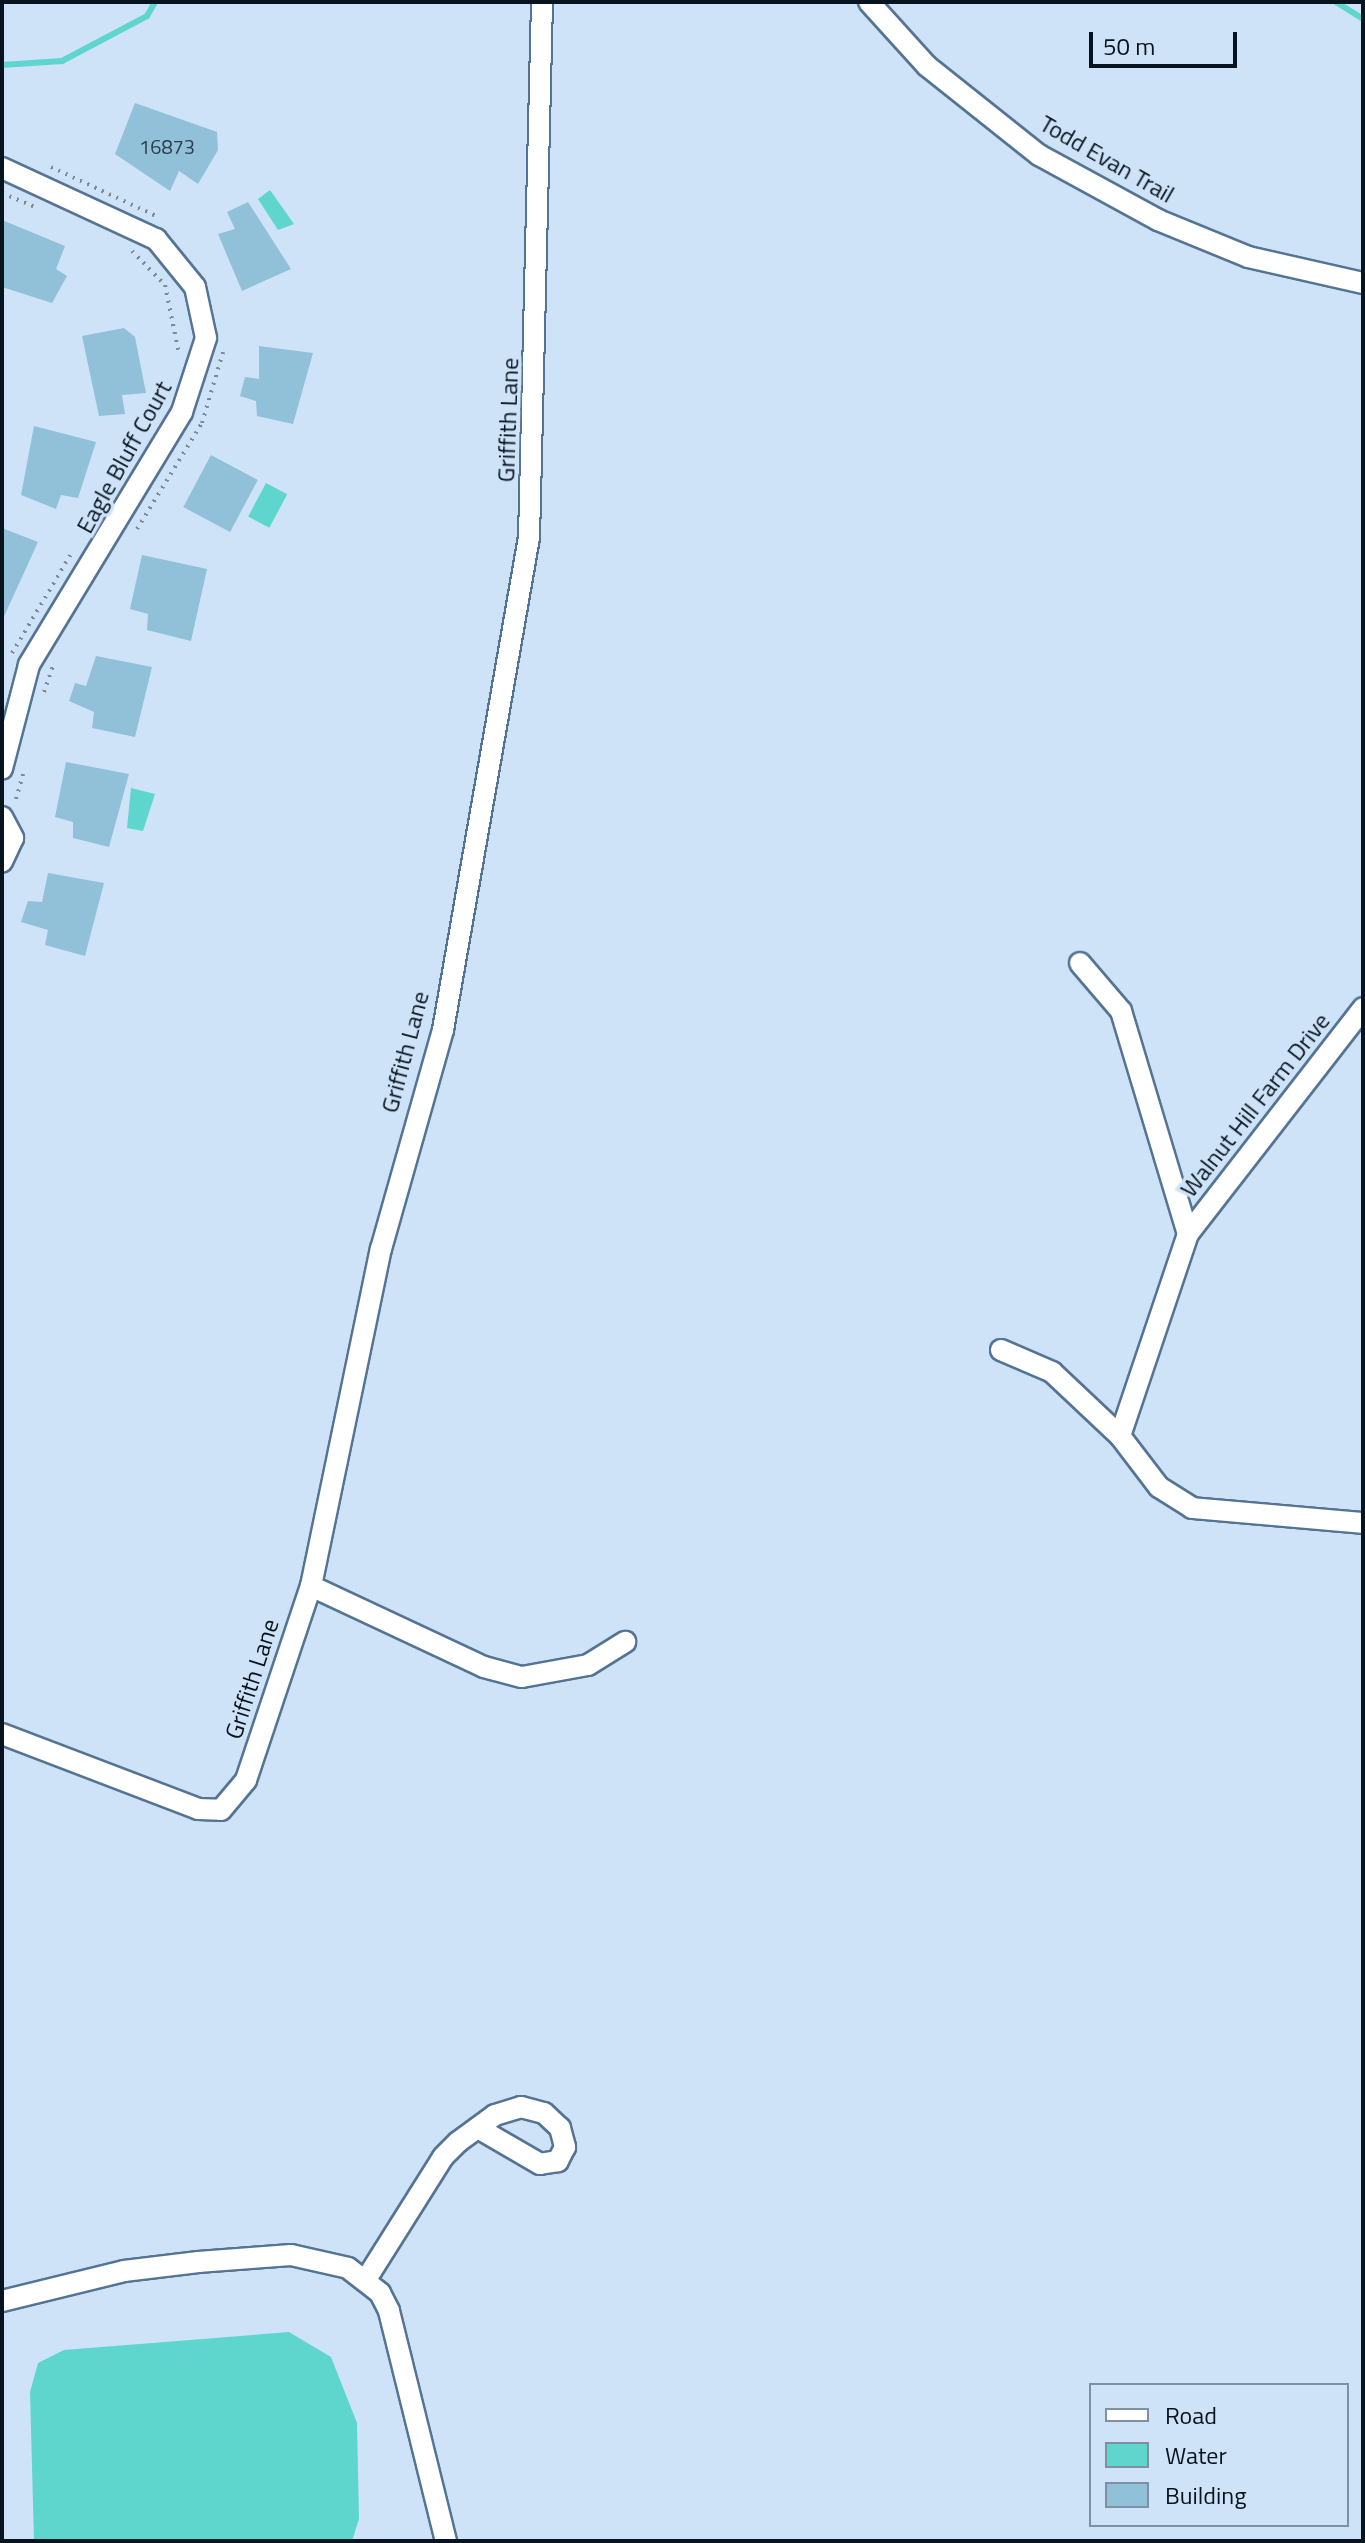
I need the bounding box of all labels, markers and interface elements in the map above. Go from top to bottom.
scale bar [1093,16,1241,66]
text: 50 m [1103,28,1155,64]
street label: Todd Evan Trail [1035,109,1179,209]
house number: 16873 [139,134,195,158]
street label: Griffith Lane [491,357,525,483]
street label: Eagle Bluff Court [70,376,178,538]
street label: Griffith Lane [375,988,435,1116]
street label: Walnut Hill Farm Drive [1174,1007,1336,1203]
street label: Griffith Lane [219,1615,285,1743]
legend [1089,2383,1349,2527]
text: Road [1165,2397,1217,2433]
text: Water [1165,2437,1227,2473]
text: Building [1165,2477,1247,2513]

